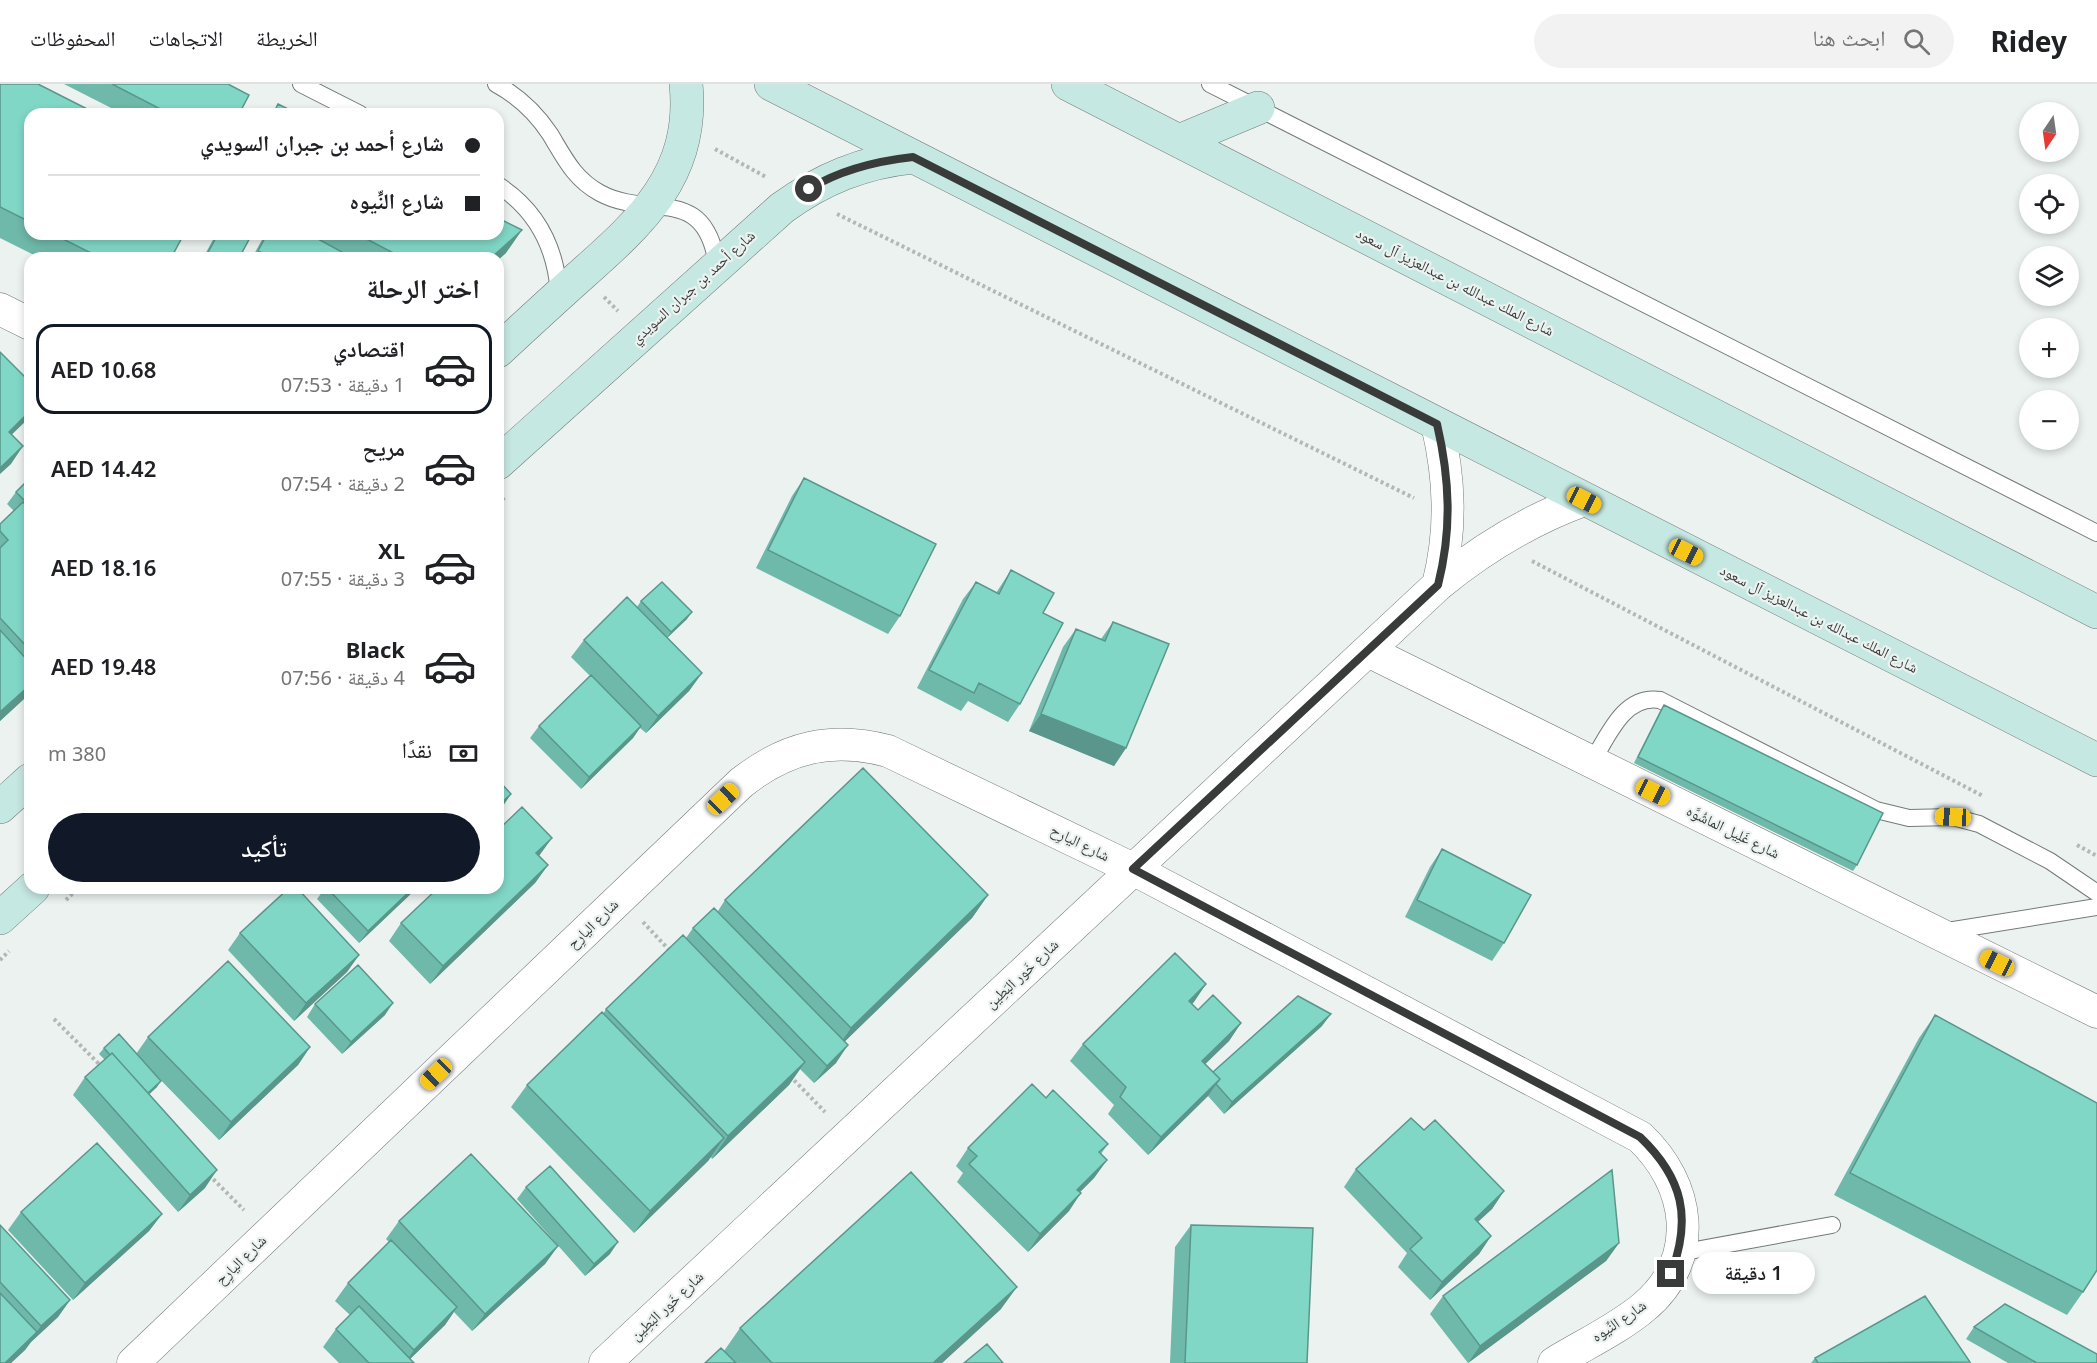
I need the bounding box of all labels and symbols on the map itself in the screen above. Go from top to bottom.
north arrow [2019,102,2079,162]
route start [795,175,822,202]
street label: شارع الملك عبدالله بن عبدالعزيز آل سعود [1353,222,1558,341]
street label: شارع أحمد بن جبران السويدي [626,225,761,350]
car [1564,484,1604,516]
car [1666,536,1706,568]
street label: شارع الملك عبدالله بن عبدالعزيز آل سعود [1717,559,1922,678]
car [1633,776,1673,808]
car [704,780,742,818]
street label: شارع غَلِيل الماشُوَّه [1683,800,1784,863]
car [1935,807,1971,827]
street label: شارع اليارِح [1046,819,1114,867]
street label: شارع اليارِح [562,894,624,954]
street label: شارع خَور البَطِين [980,934,1063,1013]
car [1977,947,2017,979]
car [417,1055,455,1093]
street label: شارع اليارِح [210,1230,272,1290]
callout: 1 دقيقة [1692,1253,1815,1295]
route end [1657,1260,1684,1287]
street label: شارع خَور البَطِين [625,1266,708,1345]
street label: شارع النِّيوه [1587,1294,1650,1347]

